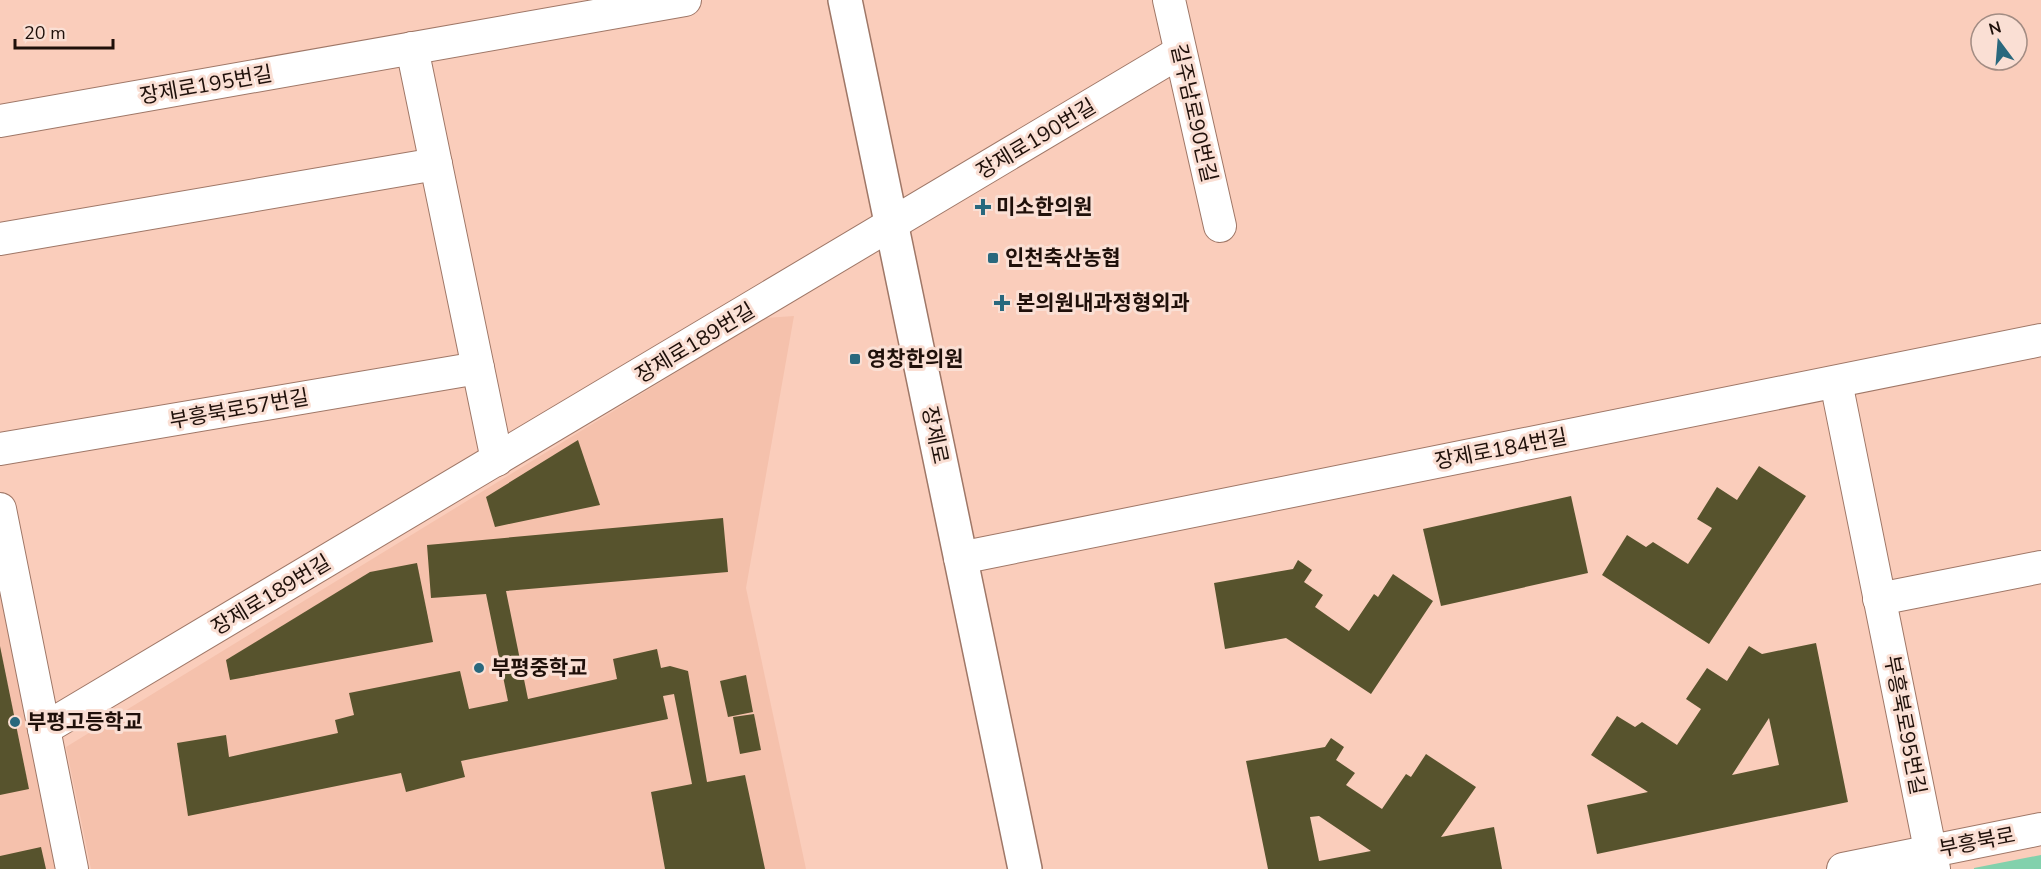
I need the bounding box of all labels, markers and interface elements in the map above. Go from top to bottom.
scale bar [15,12,112,50]
north arrow [1969,12,2029,72]
text: N [1986,16,2004,41]
text: 20 m [24,21,66,45]
street label: 길주남로90번길 [1164,41,1224,185]
street label: 장제로195번길 [137,60,275,110]
street label: 장제로190번길 [971,92,1101,186]
place label: 미소한의원 [996,193,1093,221]
marker: 미소한의원 [974,198,992,216]
place label: 인천축산농협 [1005,244,1121,272]
marker: 인천축산농협 [986,251,1000,265]
place label: 본의원내과정형외과 [1016,289,1190,317]
marker: 본의원내과정형외과 [993,294,1011,312]
street label: 장제로189번길 [630,296,760,390]
place label: 영창한의원 [867,345,964,373]
marker: 영창한의원 [848,352,862,366]
street label: 부흥북로57번길 [167,383,311,435]
street label: 장제로 [915,404,955,466]
street label: 장제로184번길 [1432,422,1570,476]
street label: 장제로189번길 [206,548,336,642]
street label: 부흥북로95번길 [1878,653,1932,797]
place label: 부평중학교 [491,654,588,682]
marker: 부평중학교 [472,661,486,675]
place label: 부평고등학교 [27,708,143,736]
marker: 부평고등학교 [8,715,22,729]
street label: 부흥북로 [1936,821,2018,863]

